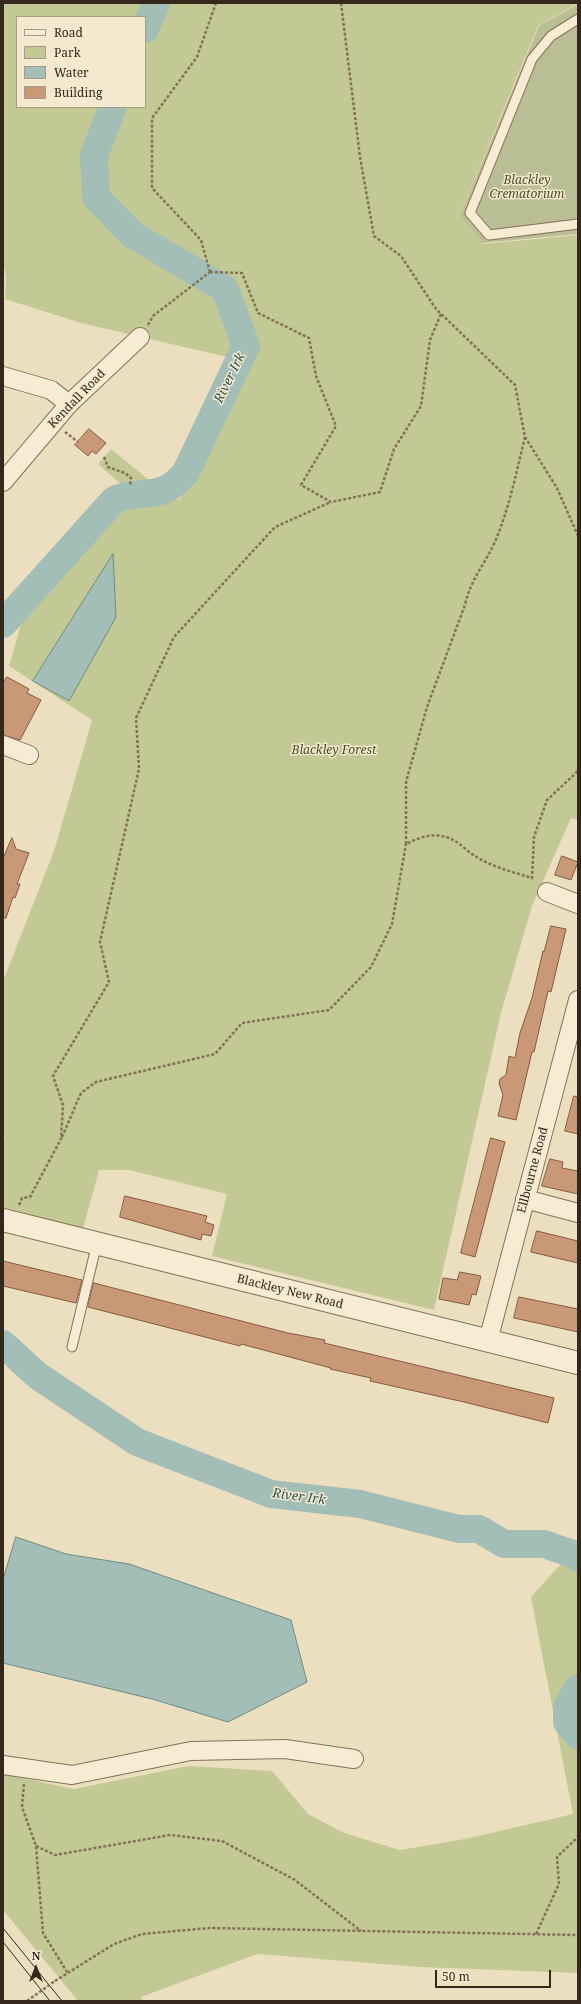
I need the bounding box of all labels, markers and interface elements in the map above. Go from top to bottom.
legend [16,16,146,108]
text: Road [54,24,83,41]
text: Park [54,44,81,61]
text: Water [54,64,89,81]
text: Building [54,84,102,101]
park label: Blackley Crematorium [489,174,565,202]
water label: River Irk [211,350,249,406]
street label: Kendall Road [45,367,109,431]
park label: Blackley Forest [292,744,376,758]
street label: Ellbourne Road [515,1125,551,1215]
street label: Blackley New Road [235,1272,345,1312]
water label: River Irk [271,1486,327,1508]
north arrow [16,1948,56,1988]
text: N [32,1948,40,1963]
scale bar [437,1962,553,1988]
text: 50 m [442,1968,470,1985]

